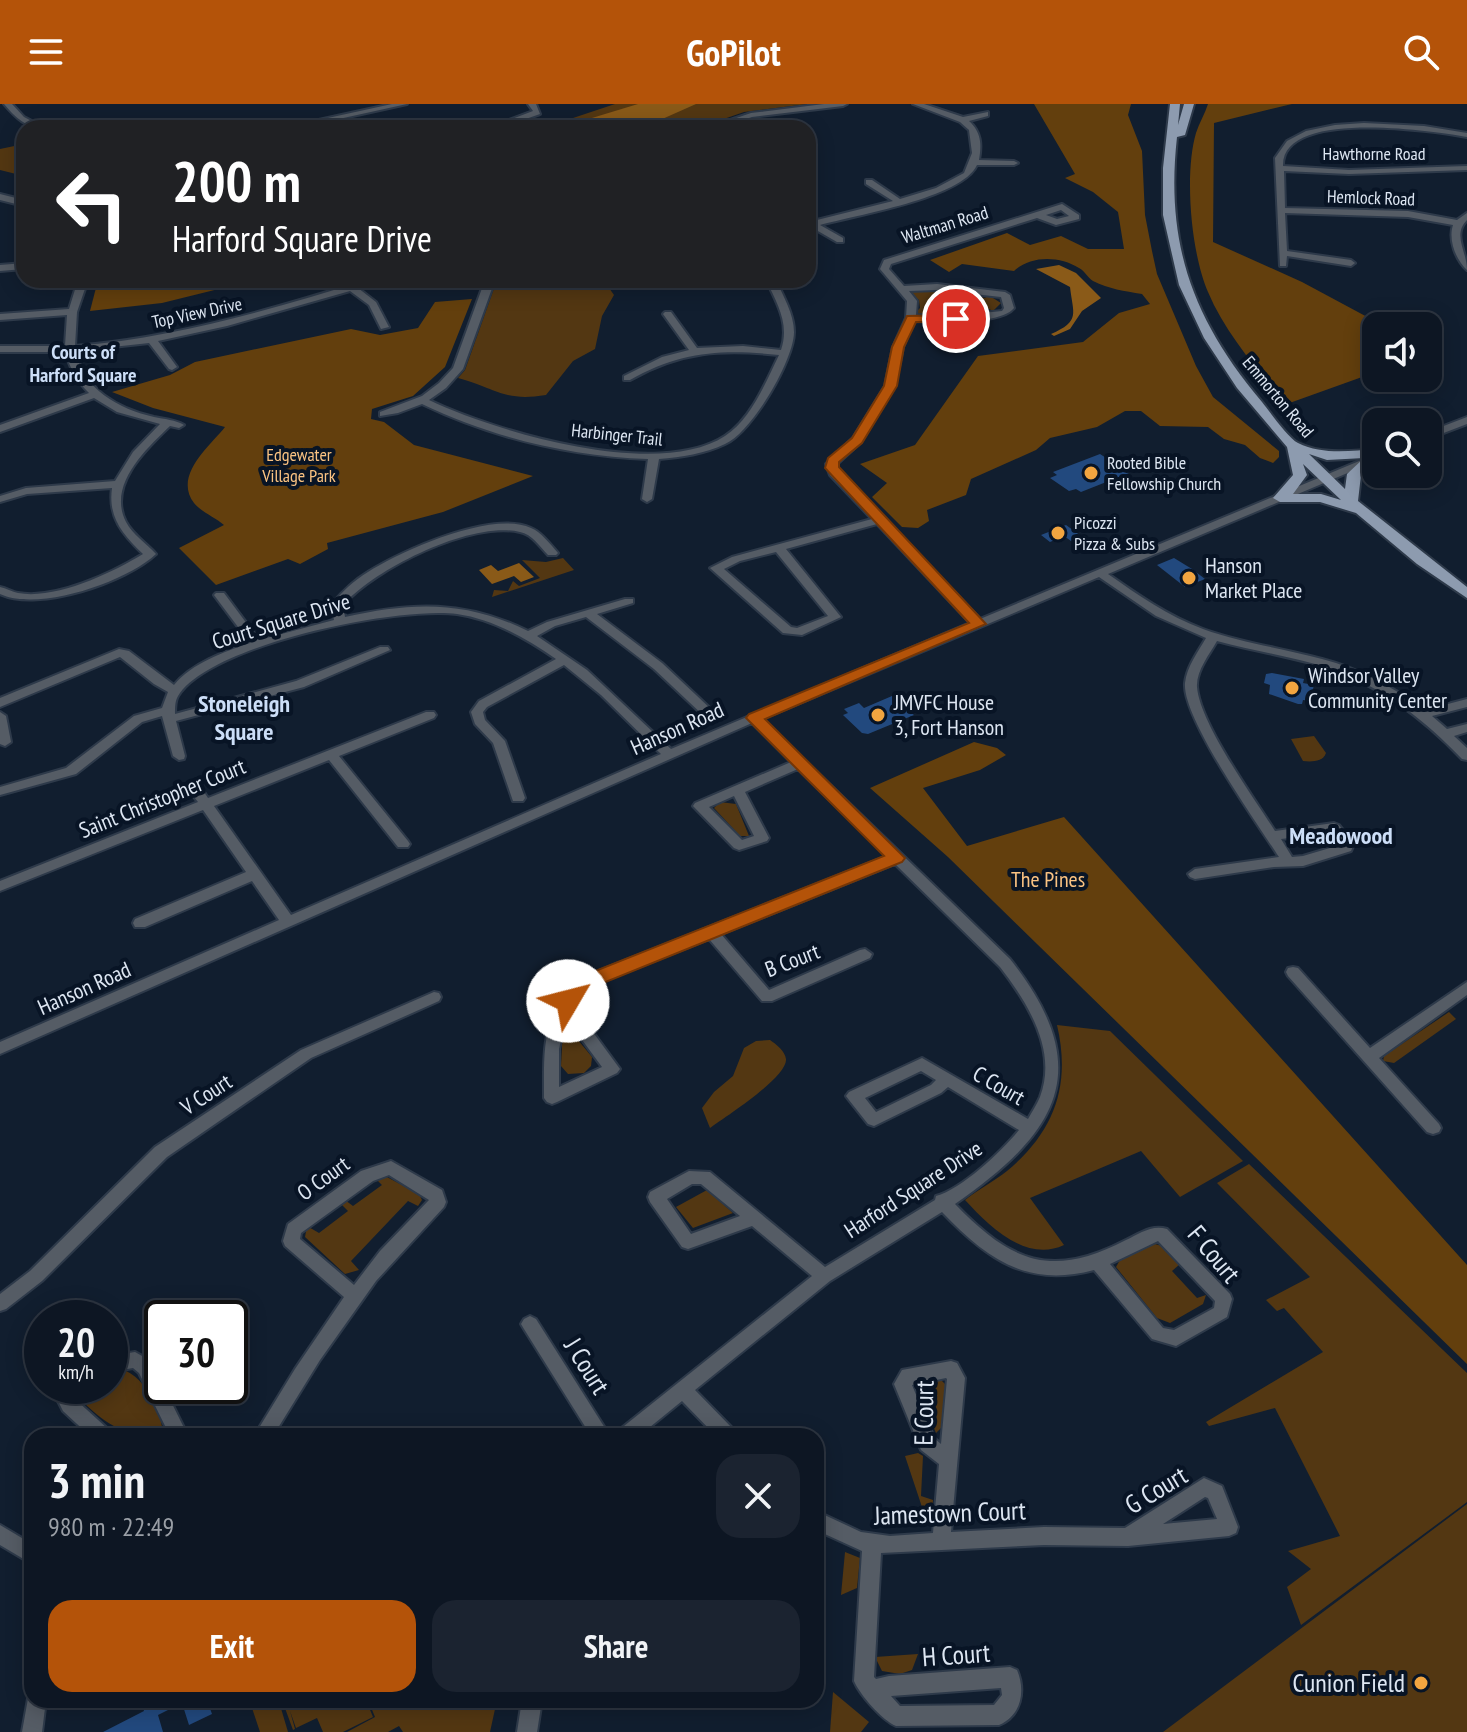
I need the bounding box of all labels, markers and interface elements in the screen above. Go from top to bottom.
text: GoPilot [686,29,781,76]
icon: menu [24,30,68,74]
icon: search [1399,30,1443,74]
street label: Hawthorne Road [1323,142,1425,165]
text: 200 m [172,145,301,217]
icon: left [40,152,144,256]
street label: Hemlock Road [1327,184,1416,211]
street label: Waltman Road [899,200,991,249]
text: Harford Square Drive [172,215,432,262]
pin [922,285,990,353]
street label: Top View Drive [150,292,244,333]
icon: arrive [934,297,978,341]
map controls [1362,312,1442,488]
button: sound [1362,312,1442,392]
district label: Courts of Harford Square [29,339,137,388]
street label: Emmorton Road [1238,351,1319,442]
button: search [1362,408,1442,488]
street label: Harbinger Trail [570,418,665,451]
park label: Edgewater Village Park [261,443,336,487]
place label: Rooted Bible Fellowship Church [1107,451,1221,495]
marker: Rooted Bible Fellowship Church [1082,464,1100,482]
place label: Picozzi Pizza & Subs [1074,511,1155,555]
marker: Picozzi Pizza & Subs [1049,524,1067,542]
place label: Hanson Market Place [1205,551,1302,604]
marker: Hanson Market Place [1180,569,1198,587]
street label: Court Square Drive [209,587,353,655]
place label: Windsor Valley Community Center [1308,661,1447,714]
marker: Windsor Valley Community Center [1283,679,1301,697]
district label: Stoneleigh Square [198,688,290,747]
place label: JMVFC House 3, Fort Hanson [893,688,1004,741]
street label: Hanson Road [626,695,728,761]
marker: JMVFC House 3, Fort Hanson [869,706,887,724]
street label: Saint Christopher Court [75,752,249,844]
district label: Meadowood [1289,820,1393,851]
park label: The Pines [1011,865,1085,893]
street label: B Court [761,937,823,983]
street label: Hanson Road [33,955,135,1021]
position arrow [526,959,610,1043]
street label: C Court [968,1059,1030,1111]
street label: V Court [174,1067,237,1121]
street label: Harford Square Drive [839,1134,987,1244]
street label: O Court [291,1150,355,1206]
street label: F Court [1181,1218,1248,1289]
speed limit sign: 30 [144,1300,248,1404]
text: 20 [57,1316,95,1368]
street label: J Court [557,1331,617,1400]
text: km/h [58,1359,94,1385]
street label: E Court [906,1380,941,1446]
text: 3 min [48,1449,145,1511]
button: close [716,1454,800,1538]
street label: G Court [1119,1458,1193,1521]
street label: Jamestown Court [872,1493,1026,1532]
text: 980 m · 22:49 [48,1510,174,1543]
button: Exit [48,1600,416,1692]
button: Share [432,1600,800,1692]
street label: H Court [921,1636,991,1673]
place label: Cunion Field [1292,1666,1405,1699]
marker: Cunion Field [1412,1674,1430,1692]

